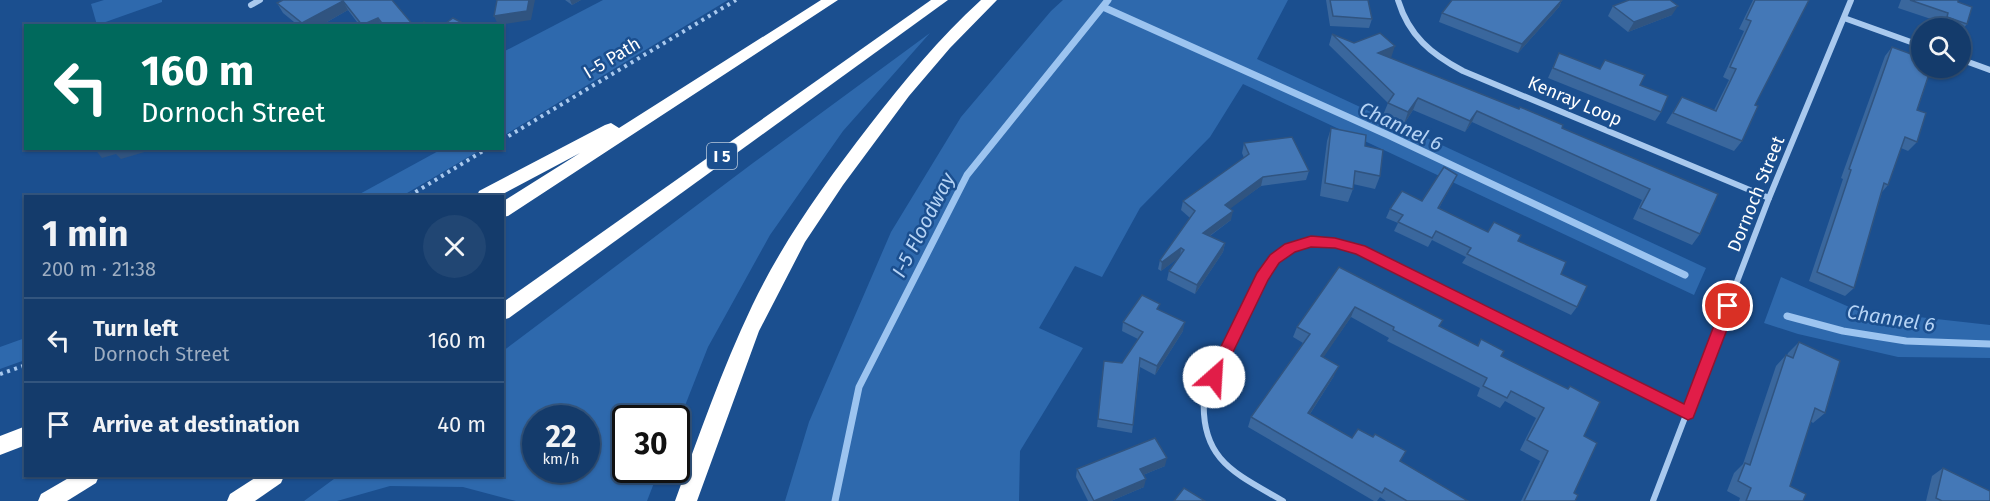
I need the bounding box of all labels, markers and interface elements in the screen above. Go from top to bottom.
map controls [1911,18,1971,78]
button: search [1911,18,1971,78]
street label: I-5 Path [580,32,644,84]
text: 160 m [141,46,254,96]
icon: left [42,48,120,126]
street label: Kenray Loop [1524,71,1626,131]
water label: Channel 6 [1356,96,1446,156]
text: Dornoch Street [141,97,325,129]
street label: Dornoch Street [1723,132,1789,255]
road number: I 5 [707,143,737,169]
water label: I-5 Floodway [886,168,960,281]
text: 1 min [42,212,129,256]
button: close [423,215,486,278]
text: 200 m · 21:38 [42,257,156,281]
pin [1702,280,1753,331]
icon: arrive [1711,289,1744,322]
water label: Channel 6 [1845,299,1937,337]
text: Turn left [93,315,178,342]
icon: left [42,324,75,357]
text: 160 m [428,327,486,354]
text: Dornoch Street [93,342,230,366]
position arrow [1182,345,1246,409]
speed limit sign: 30 [612,405,690,483]
icon: arrive [42,408,75,441]
text: Arrive at destination [93,411,300,438]
text: 40 m [437,411,486,438]
text: 22 [545,419,577,455]
text: km/h [542,450,580,468]

